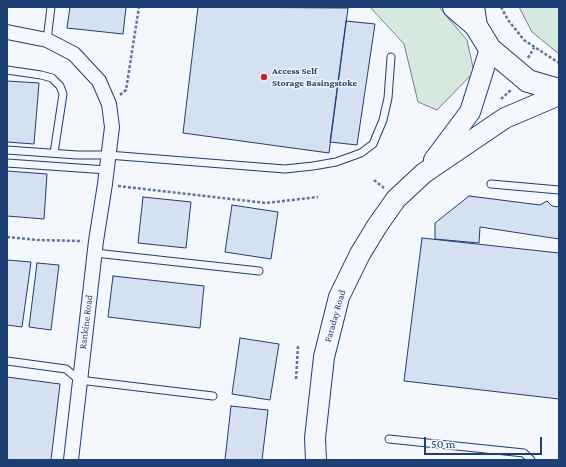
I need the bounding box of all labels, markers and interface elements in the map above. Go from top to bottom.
place label: Access Self Storage Basingstoke [272,65,357,88]
marker: Access Self Storage Basingstoke [259,72,269,82]
street label: Faraday Road [322,288,348,344]
street label: Rankine Road [77,294,95,350]
scale bar [426,429,544,455]
text: 50 m [431,437,455,451]

